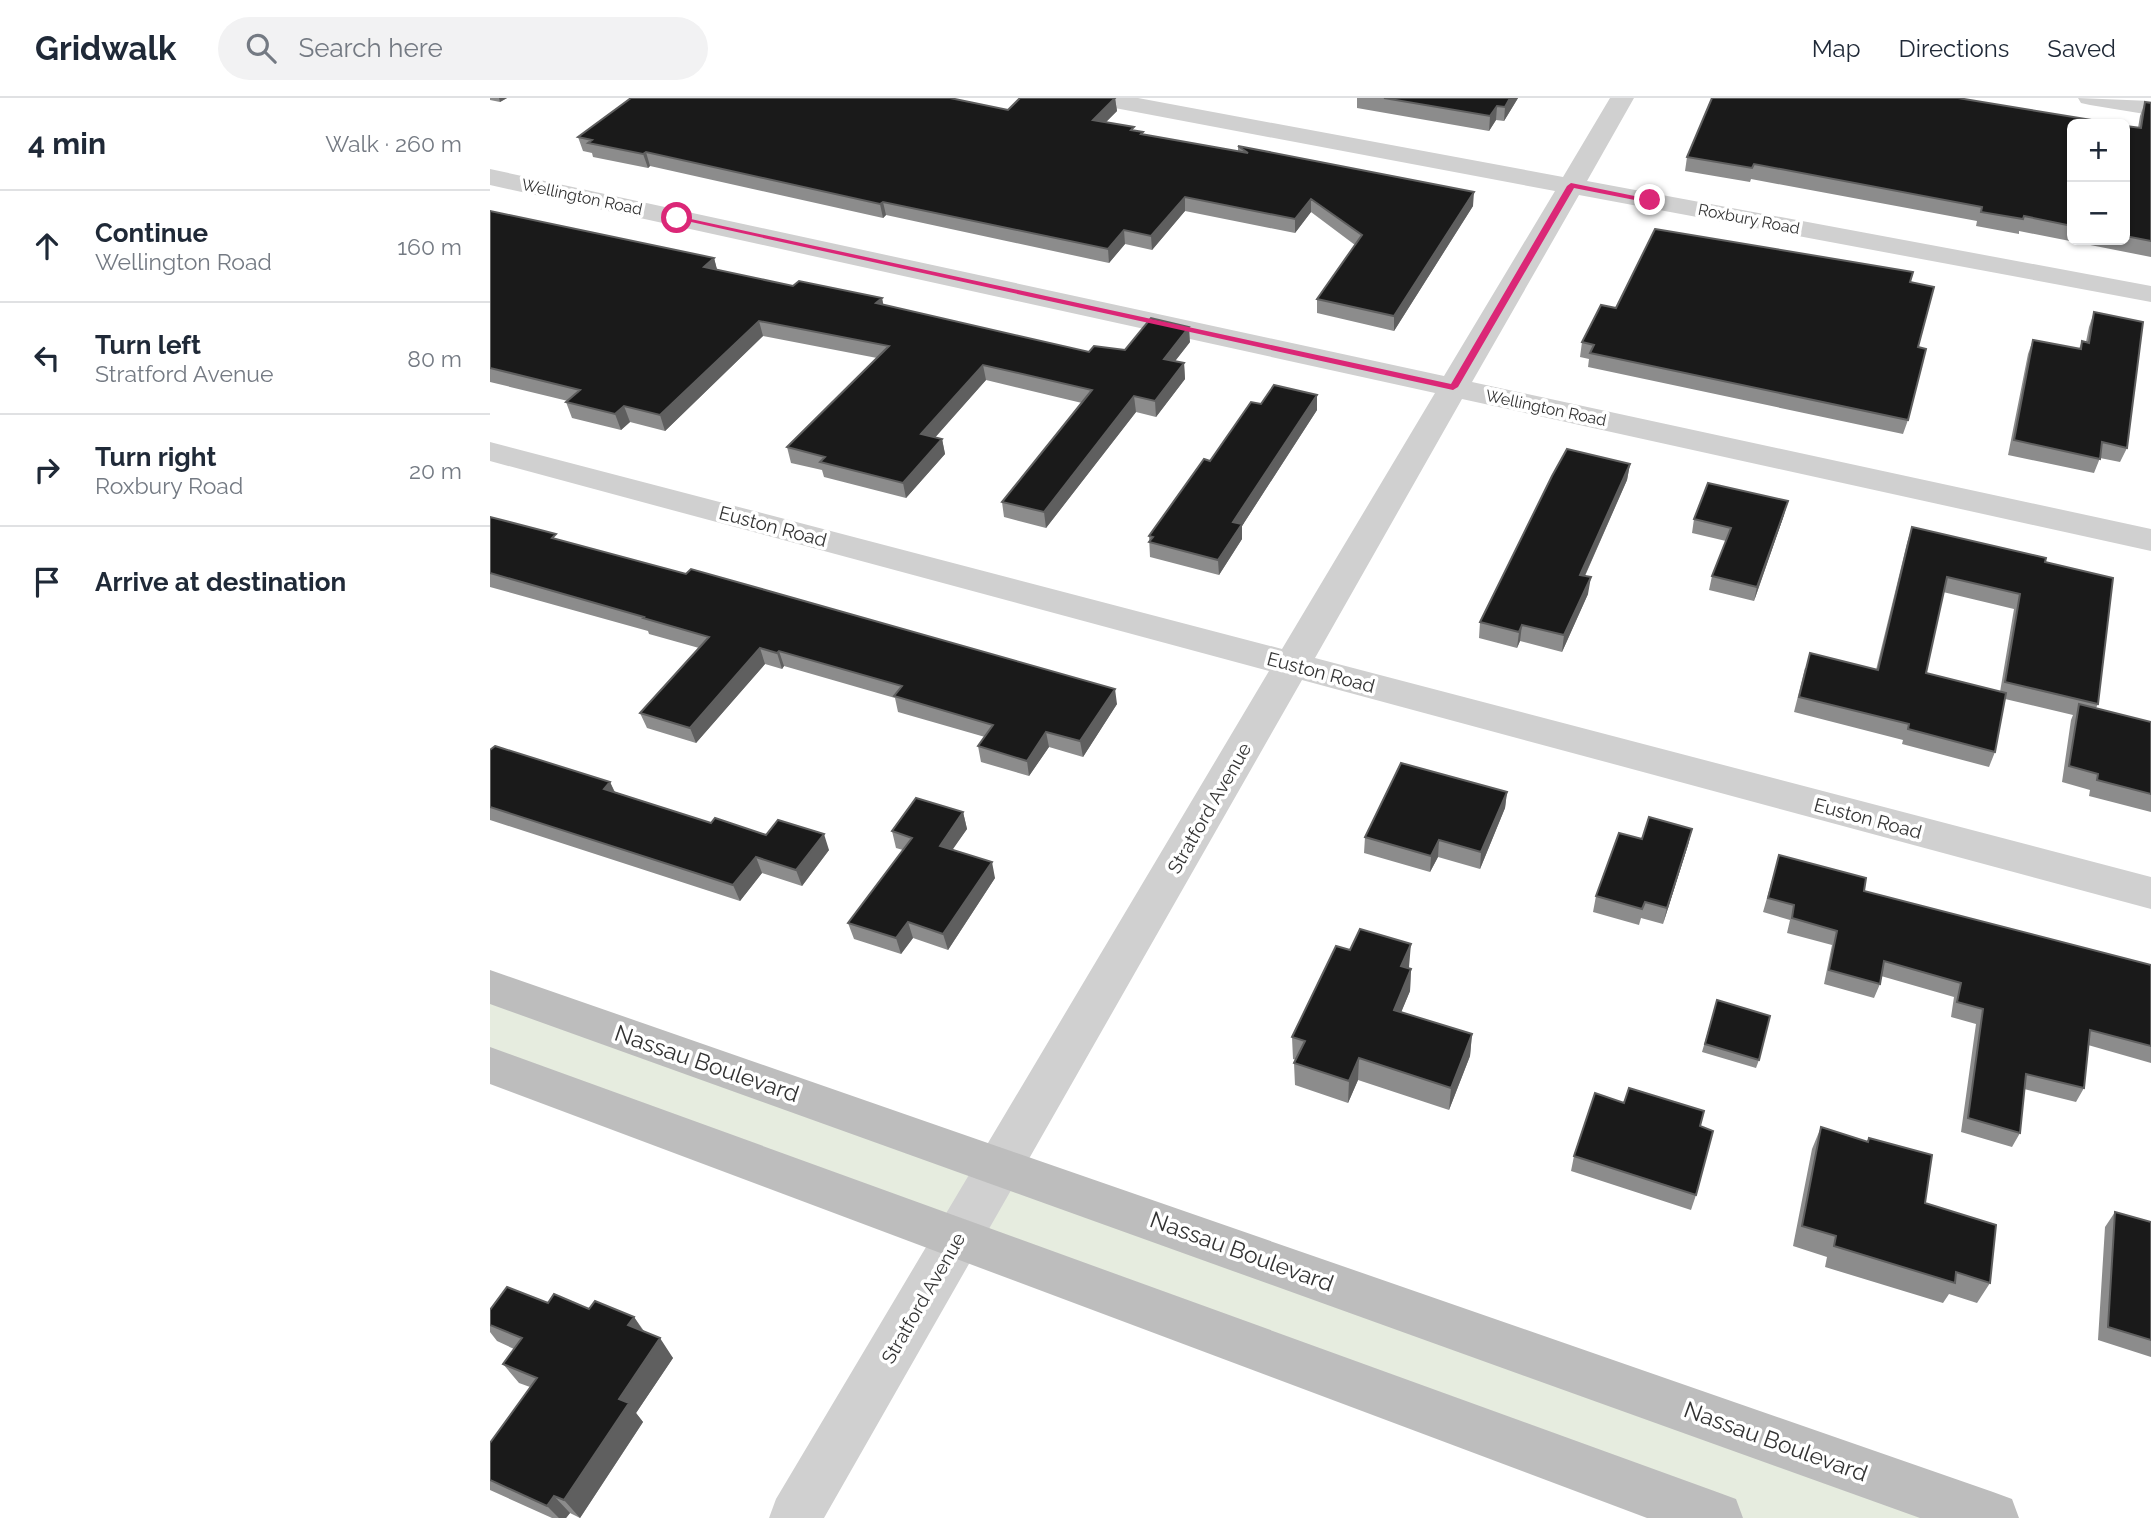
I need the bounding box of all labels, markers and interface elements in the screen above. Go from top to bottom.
search box [218,17,708,80]
text: Gridwalk [35,29,176,68]
icon: search [242,29,280,67]
text: Search here [298,33,443,63]
text: Map [1812,34,1861,63]
text: Directions [1899,34,2009,63]
text: Saved [2047,34,2116,63]
map controls [2067,119,2130,245]
button: + [2067,119,2130,182]
text: 4 min [28,126,106,161]
text: Walk · 260 m [325,130,462,157]
street label: Wellington Road [520,175,644,219]
button: − [2067,182,2130,245]
route end [1634,184,1665,215]
street label: Roxbury Road [1697,200,1801,238]
route start [661,202,692,233]
text: Continue [95,218,208,248]
icon: ahead [28,227,66,265]
text: 160 m [397,233,462,260]
text: Wellington Road [95,248,272,275]
text: Turn left [95,330,201,360]
icon: left [28,339,66,377]
text: 80 m [407,345,462,372]
text: Stratford Avenue [95,360,273,387]
street label: Wellington Road [1484,386,1608,430]
text: Turn right [95,442,216,472]
icon: right [28,451,66,489]
text: 20 m [409,457,462,484]
text: Roxbury Road [95,472,243,499]
street label: Euston Road [717,501,829,551]
icon: arrive [28,563,66,601]
text: Arrive at destination [95,567,346,597]
street label: Euston Road [1265,647,1377,697]
street label: Stratford Avenue [1163,739,1255,877]
street label: Euston Road [1812,793,1924,843]
street label: Nassau Boulevard [611,1019,803,1107]
street label: Nassau Boulevard [1147,1205,1337,1297]
street label: Stratford Avenue [877,1229,969,1367]
street label: Nassau Boulevard [1681,1395,1871,1487]

